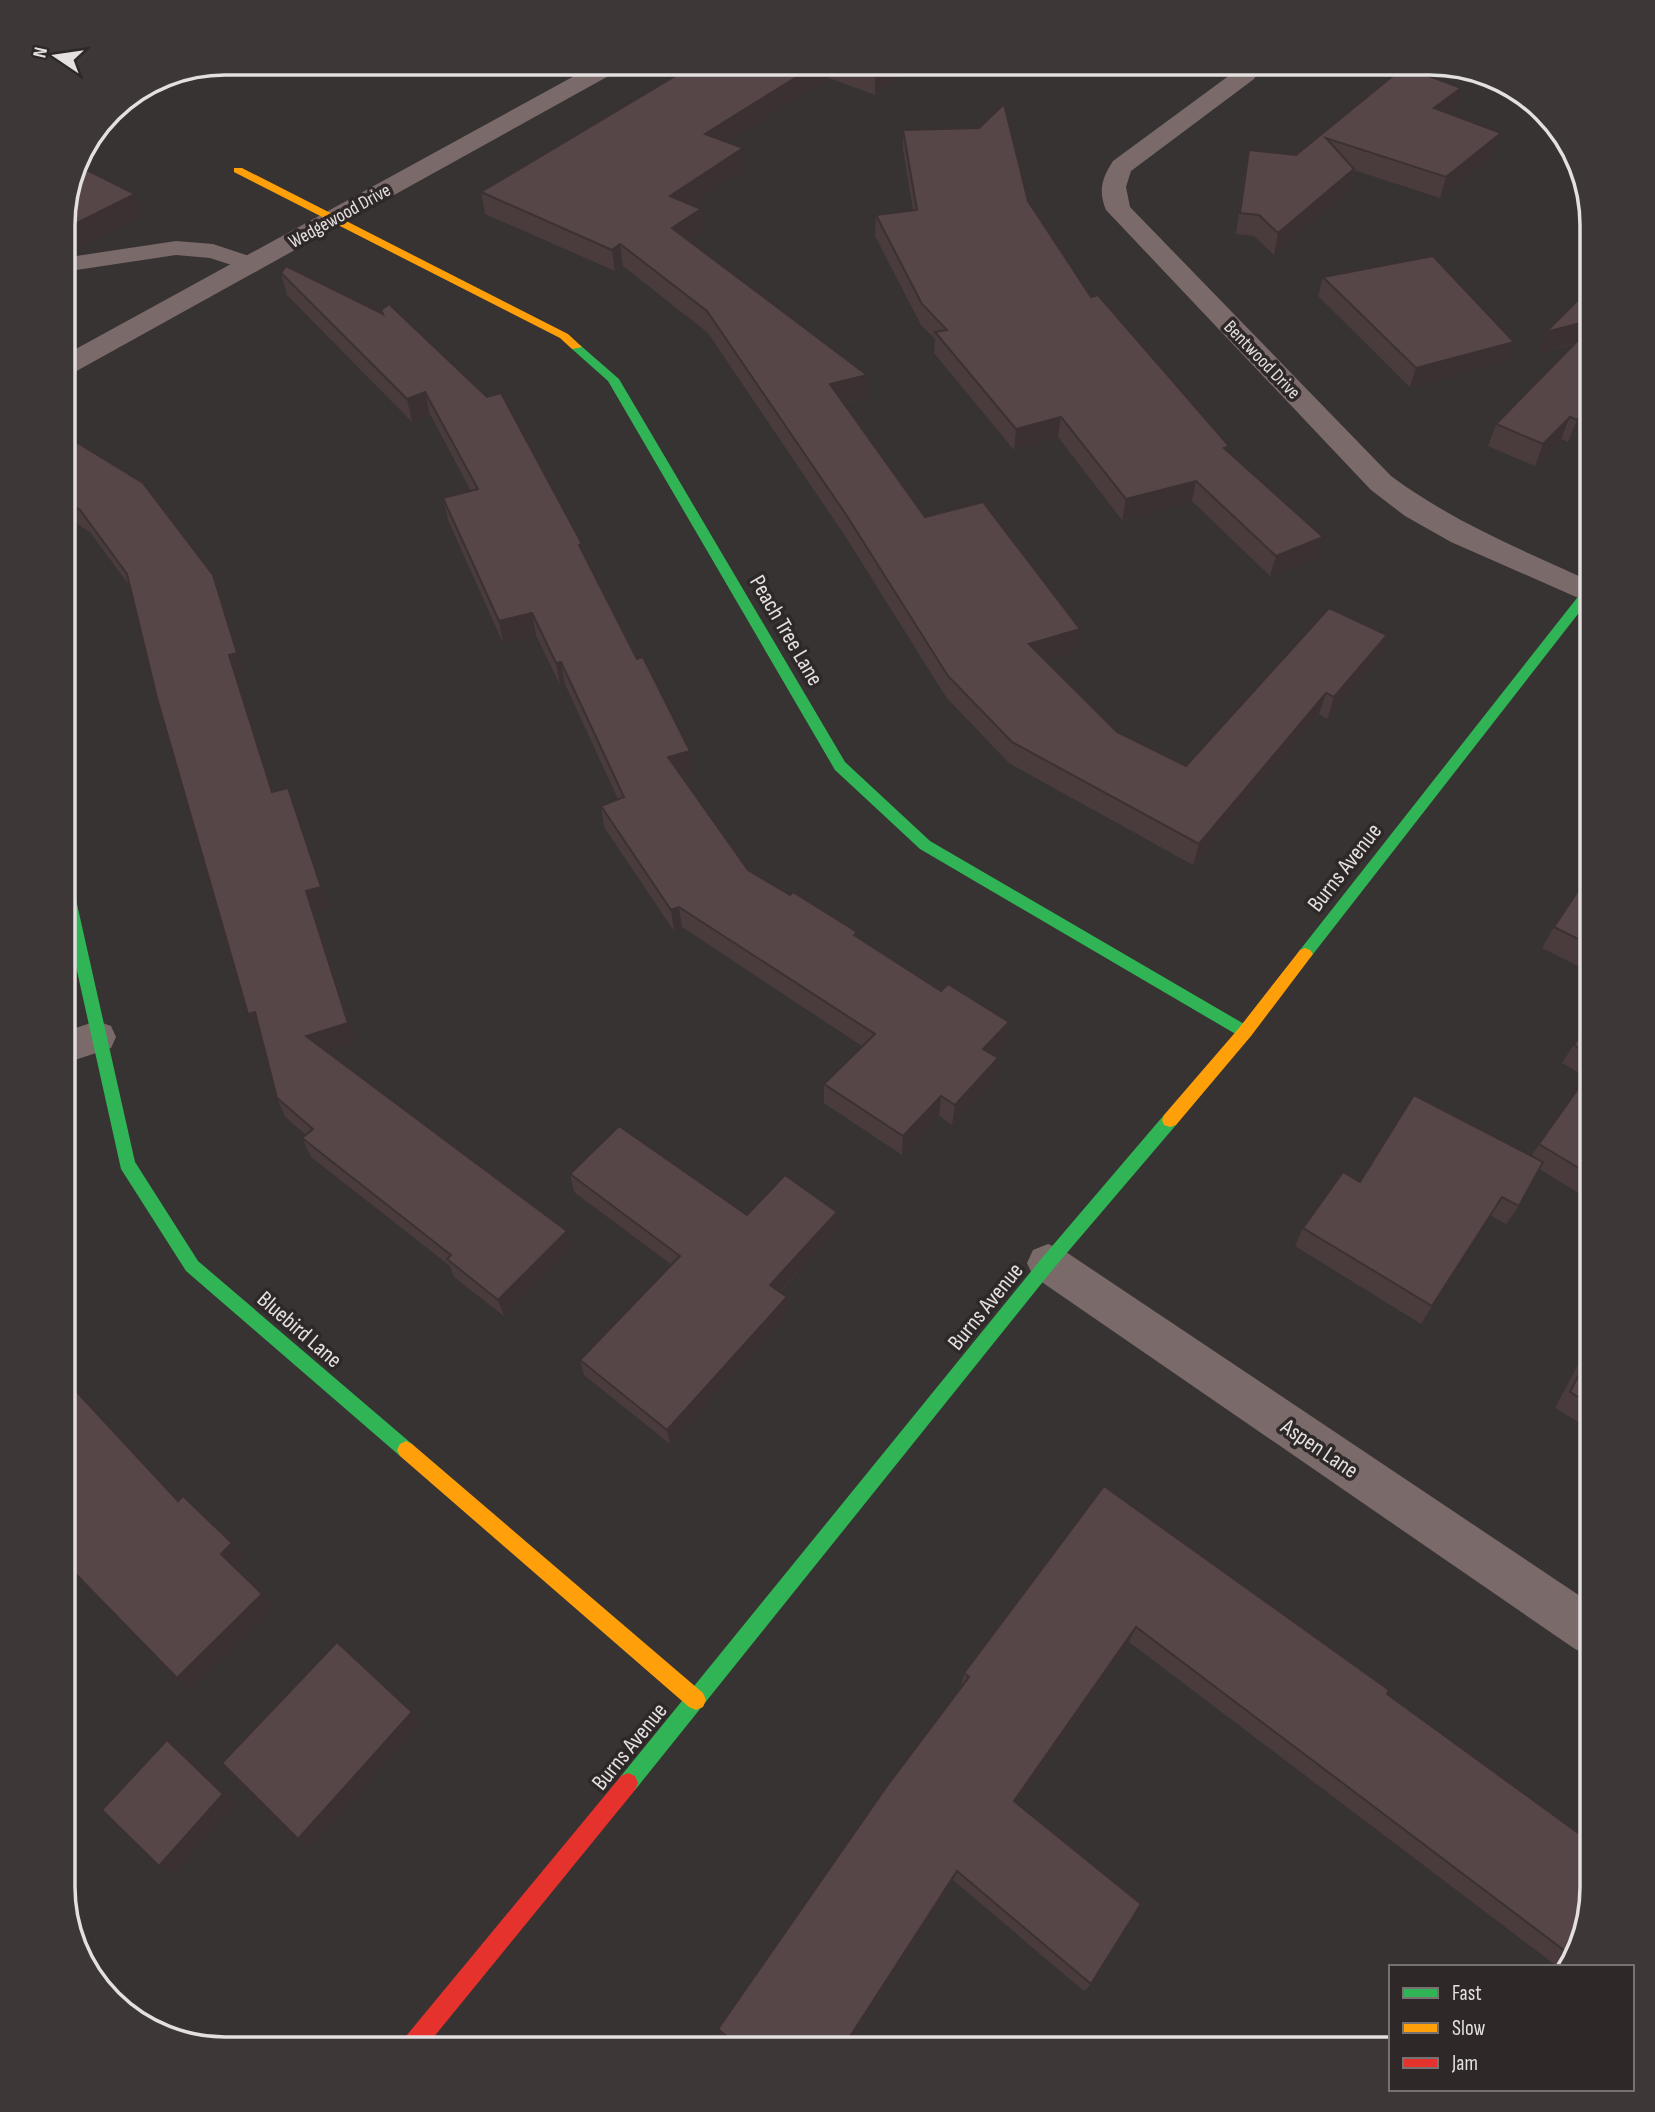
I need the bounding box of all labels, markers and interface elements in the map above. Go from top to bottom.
north arrow [21,21,91,91]
text: N [29,45,53,60]
street label: Wedgewood Drive [285,179,395,254]
street label: Bentwood Drive [1219,316,1305,404]
street label: Peach Tree Lane [743,570,829,691]
street label: Burns Avenue [1302,818,1388,917]
street label: Burns Avenue [942,1257,1030,1356]
street label: Bluebird Lane [251,1285,347,1374]
street label: Aspen Lane [1275,1412,1363,1485]
street label: Burns Avenue [586,1697,674,1796]
legend [1389,1965,1634,2091]
text: Fast [1452,1981,1482,2006]
text: Slow [1452,2016,1486,2041]
text: Jam [1451,2051,1478,2076]

